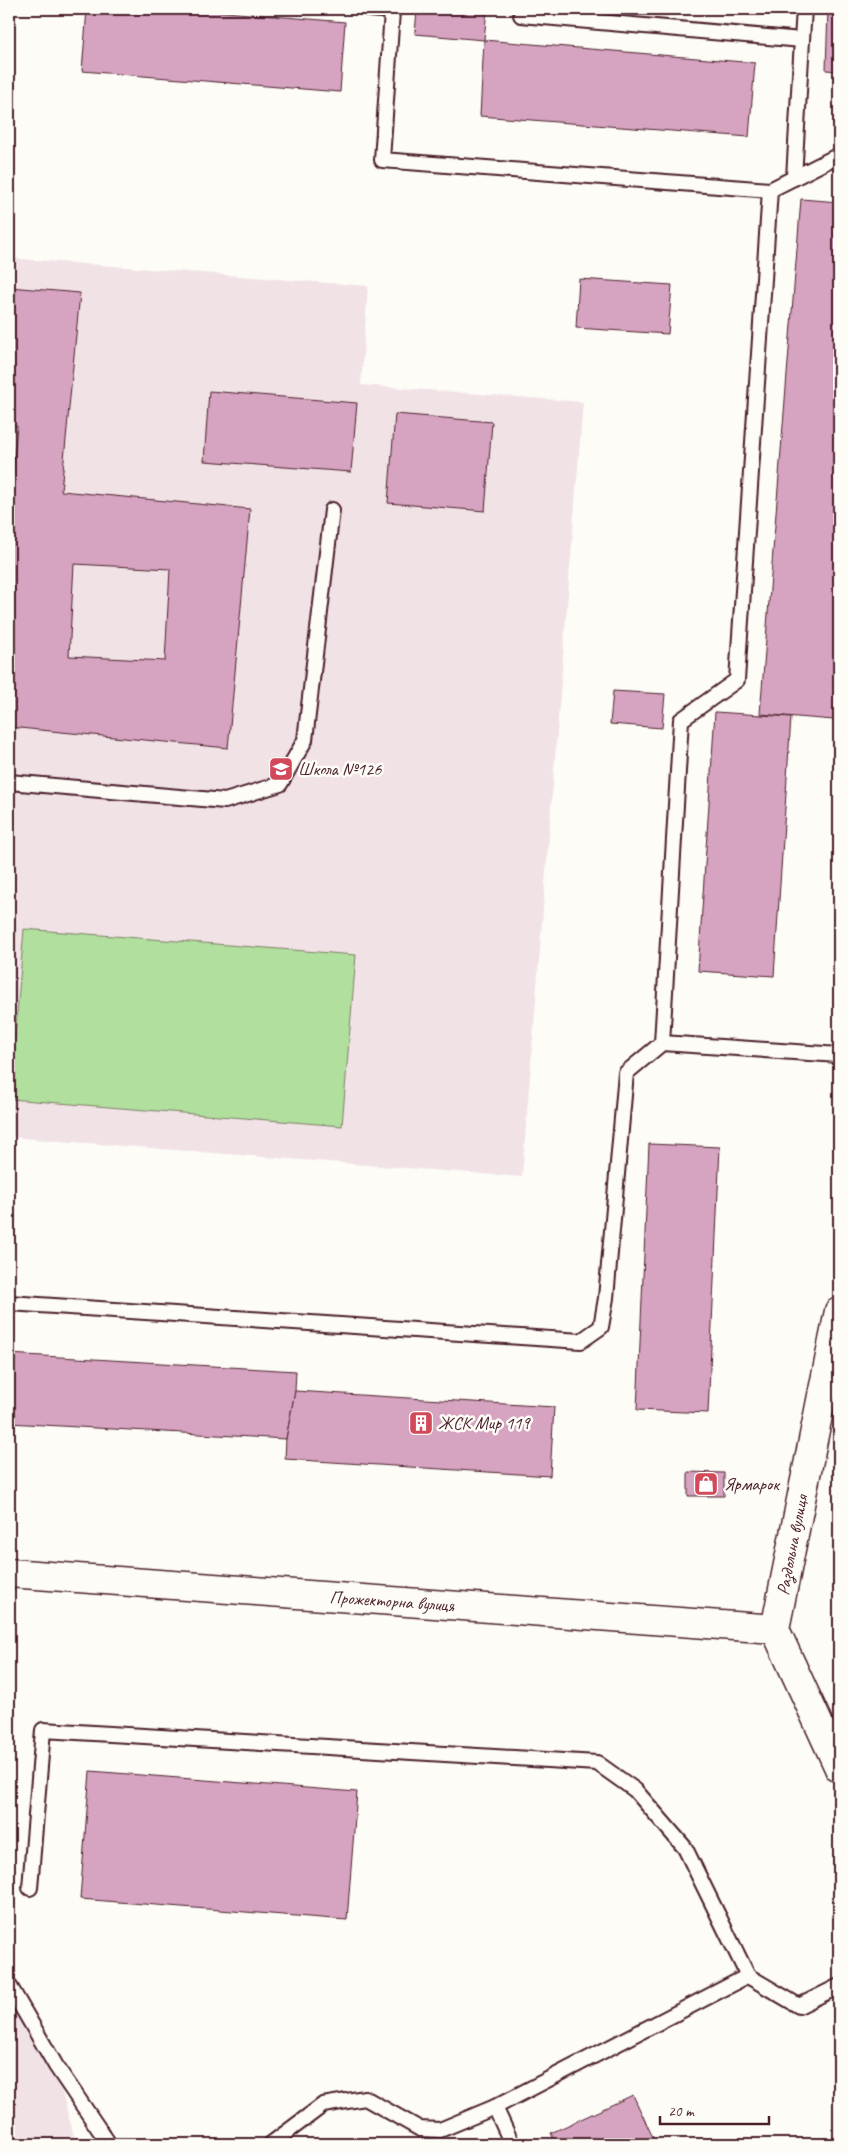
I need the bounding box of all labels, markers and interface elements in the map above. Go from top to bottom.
school or university icon: Школа №126 [268,756,294,782]
place label: Школа №126 [298,758,382,780]
building icon: ЖСК Мир 119 [408,1410,434,1436]
place label: ЖСК Мир 119 [438,1412,532,1434]
shop icon: Ярмарок [693,1471,719,1497]
place label: Ярмарок [724,1473,781,1495]
street label: Раздольна вулиця [772,1491,814,1597]
street label: Прожекторна вулиця [329,1586,456,1616]
scale bar [660,2093,769,2125]
text: 20 m [668,2102,695,2121]

